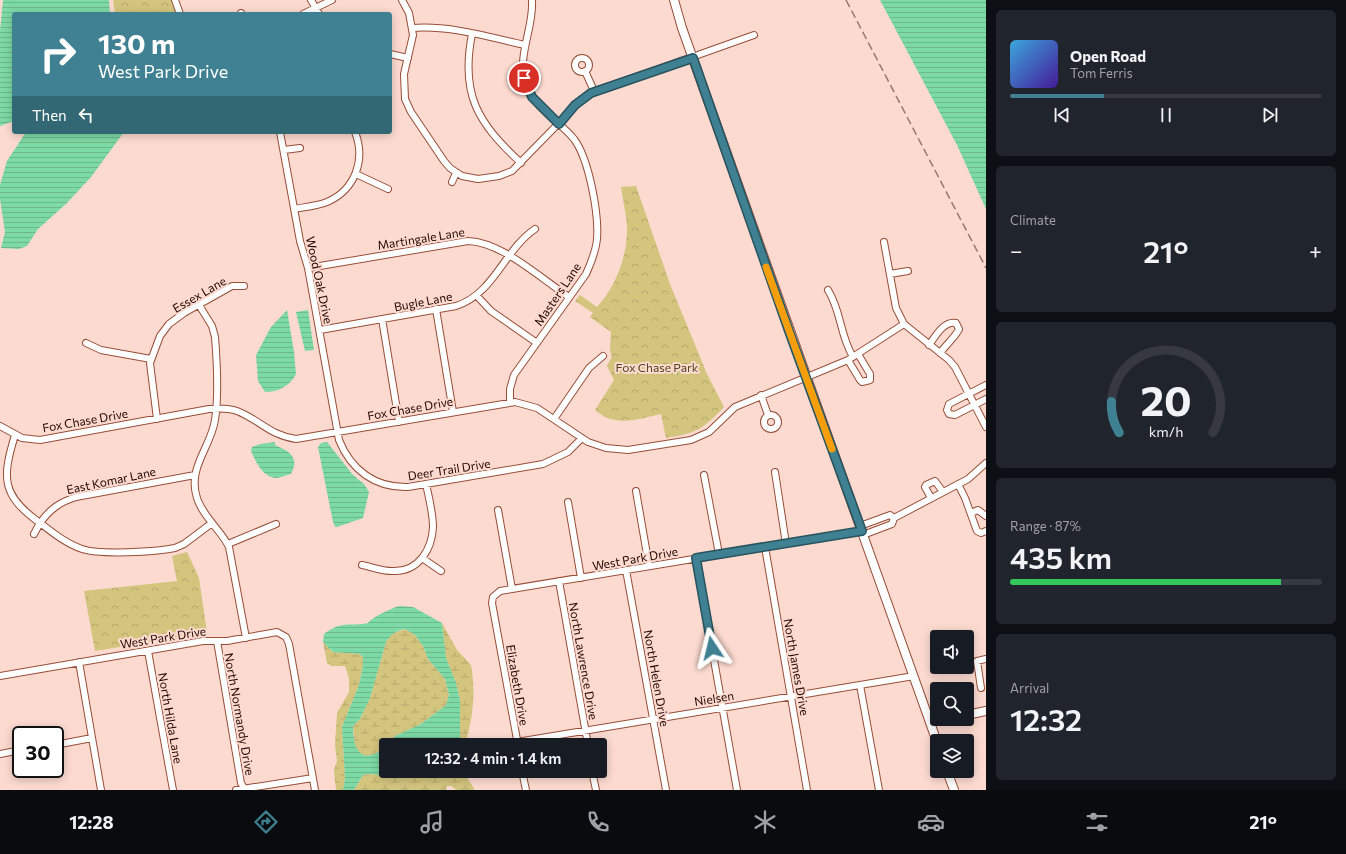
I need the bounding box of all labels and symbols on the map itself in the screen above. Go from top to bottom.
pin [507,61,541,95]
street label: Martingale Lane [376,224,466,252]
street label: Wood Oak Drive [304,235,336,325]
street label: Masters Lane [531,260,583,328]
street label: Essex Lane [170,273,228,315]
street label: Bugle Lane [393,289,453,313]
park label: Fox Chase Park [616,360,699,374]
street label: Fox Chase Drive [366,394,454,422]
street label: Fox Chase Drive [41,406,129,434]
street label: Deer Trail Drive [407,456,491,482]
street label: East Komar Lane [65,464,157,496]
street label: West Park Drive [591,544,679,572]
street label: North Lawrence Drive [567,601,601,721]
street label: North James Drive [781,617,812,717]
street label: West Park Drive [119,623,207,651]
position arrow [691,627,733,669]
street label: North Helen Drive [642,629,672,727]
street label: Elizabeth Drive [504,643,532,727]
street label: North Normandy Drive [222,652,258,776]
street label: North Hilda Lane [156,671,186,765]
street label: Nielsen [693,688,735,708]
speed limit sign: 30 [12,726,64,778]

